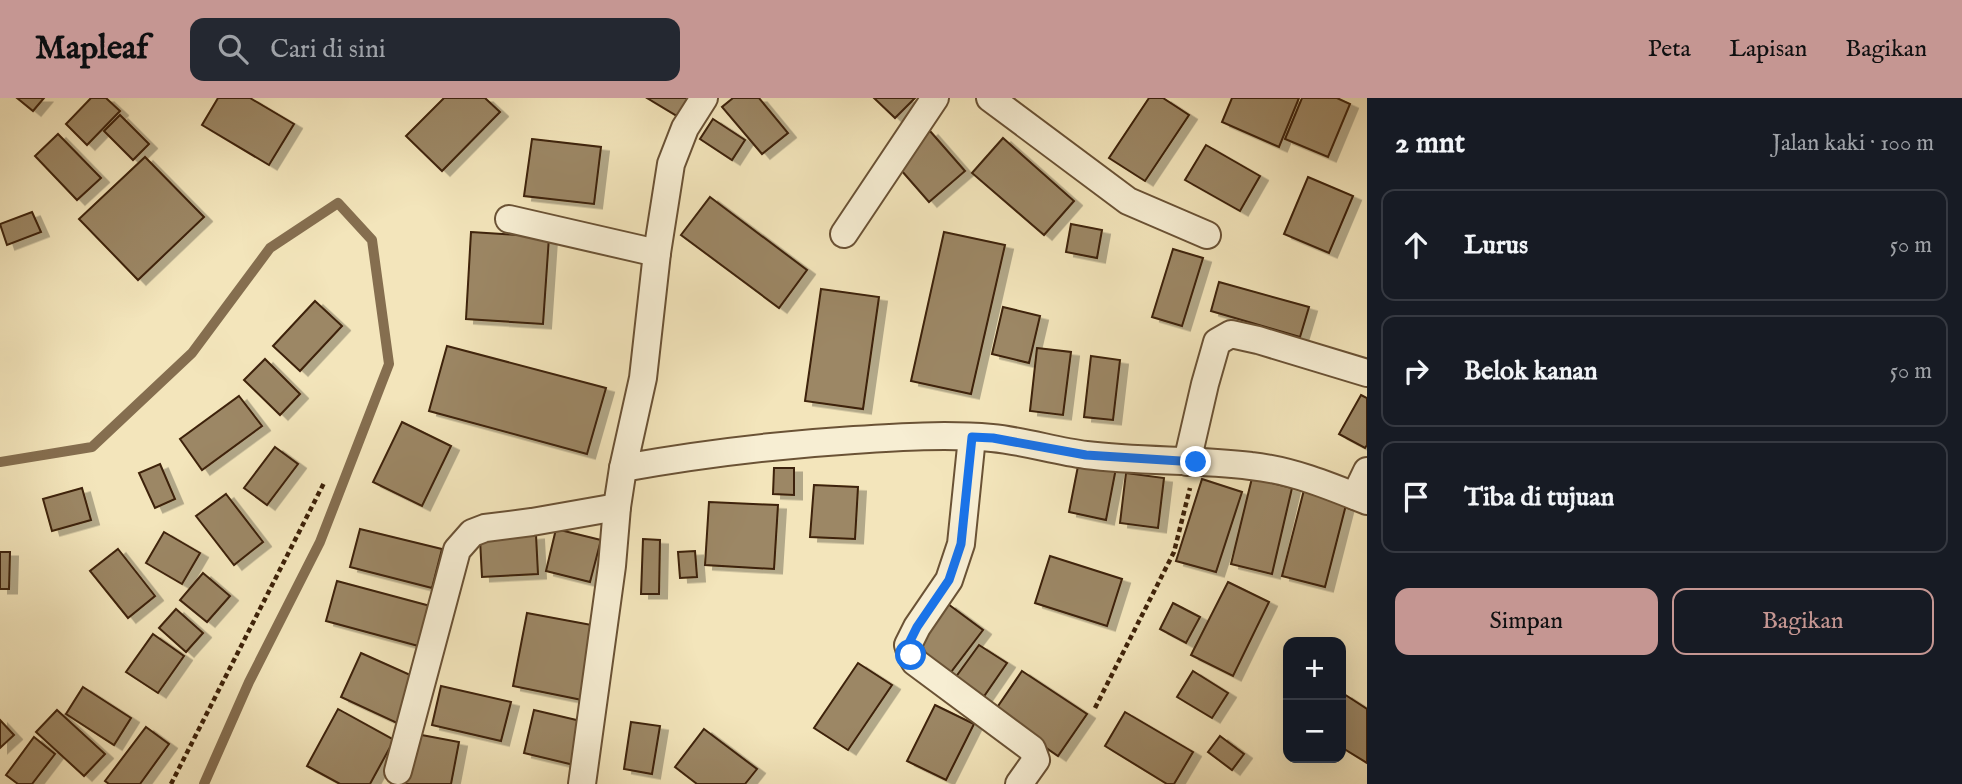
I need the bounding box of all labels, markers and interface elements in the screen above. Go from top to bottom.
search box [190,18,680,81]
text: Mapleaf [35,28,148,70]
icon: search [214,30,252,68]
text: Cari di sini [270,33,386,66]
text: Peta [1648,34,1691,65]
text: Lapisan [1729,34,1807,65]
text: Bagikan [1845,34,1927,65]
text: 2 mnt [1395,125,1465,163]
text: Jalan kaki · 100 m [1772,129,1934,158]
icon: ahead [1397,226,1435,264]
text: Lurus [1464,229,1528,262]
text: 50 m [1890,231,1932,260]
icon: right [1397,352,1435,390]
text: Belok kanan [1464,355,1598,388]
text: 50 m [1890,357,1932,386]
route end [1180,446,1211,477]
icon: arrive [1397,478,1435,516]
text: Tiba di tujuan [1464,481,1614,514]
button: Simpan [1395,588,1658,655]
button: Bagikan [1672,588,1934,655]
map controls [1283,637,1346,763]
button: + [1283,637,1346,700]
route start [895,639,926,670]
button: − [1283,700,1346,763]

